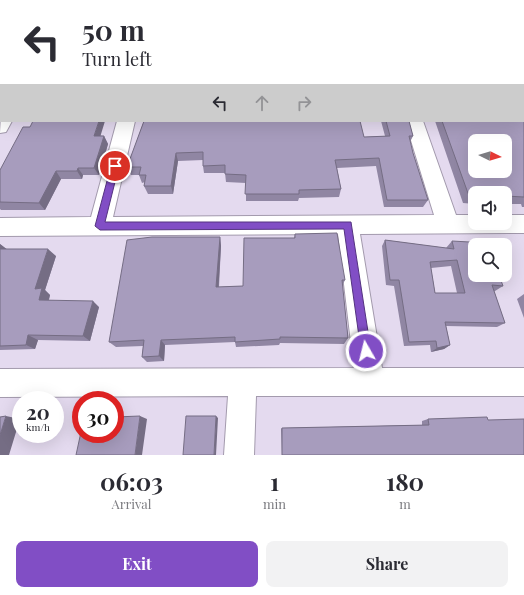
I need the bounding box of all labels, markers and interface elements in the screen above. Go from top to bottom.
text: 50 m [82,11,145,48]
icon: left [16,16,68,68]
text: Turn left [82,47,152,71]
icon: left [209,92,231,114]
icon: ahead [251,92,273,114]
icon: right [293,92,315,114]
north arrow [468,134,512,178]
map controls [468,134,512,282]
pin [98,149,132,183]
icon: arrive [104,155,126,177]
button: sound [468,186,512,230]
button: search [468,238,512,282]
position arrow [345,330,387,372]
speed limit sign: 30 [72,391,124,443]
text: 20 [26,398,50,425]
text: km/h [26,420,50,434]
text: 06:03 [100,465,163,497]
text: 1 [270,465,279,497]
text: 180 [386,465,424,497]
text: Arrival [111,495,151,512]
text: min [263,495,286,512]
text: m [399,495,411,512]
button: Exit [16,541,258,587]
button: Share [266,541,508,587]

